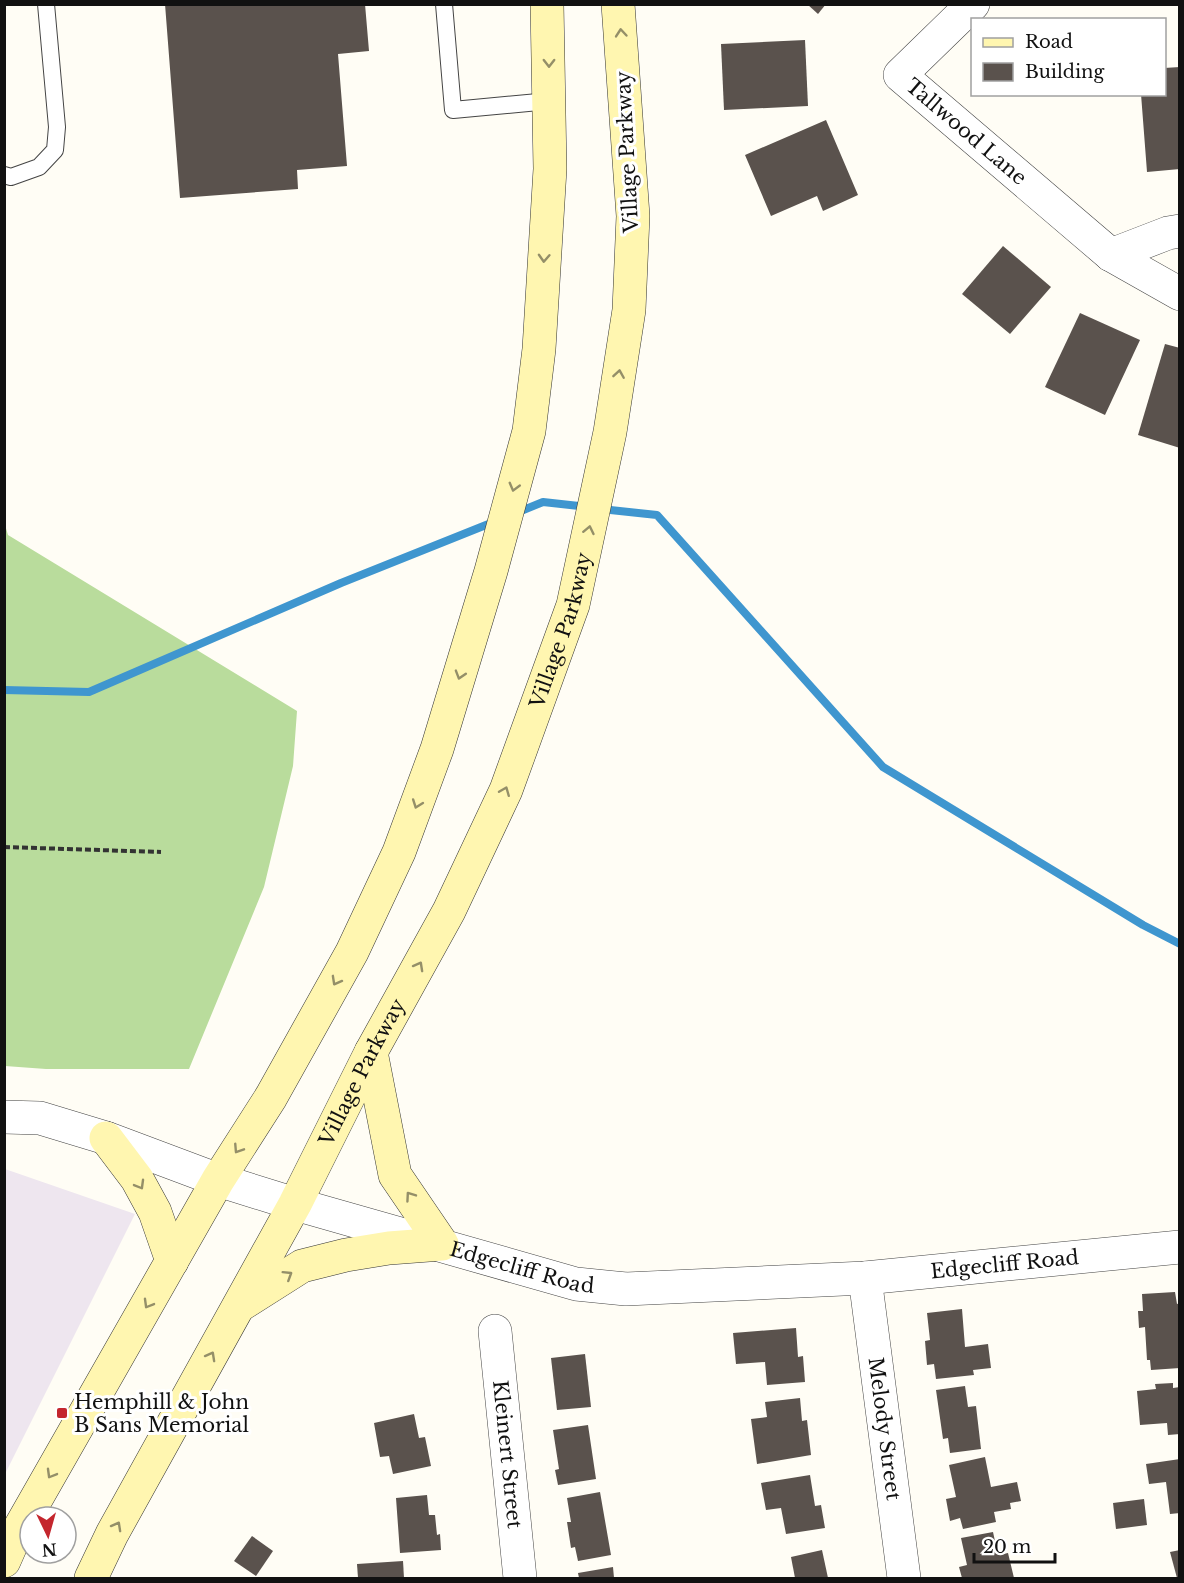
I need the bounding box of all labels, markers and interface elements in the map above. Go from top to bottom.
legend [971,18,1166,96]
one-way arrow [614,29,627,38]
text: Road [1025,31,1073,53]
one-way arrow [543,58,555,67]
text: Building [1025,61,1104,83]
street label: Village Parkway [611,70,643,235]
street label: Tallwood Lane [901,73,1032,190]
one-way arrow [538,253,551,262]
one-way arrow [612,369,625,379]
one-way arrow [508,482,521,492]
one-way arrow [581,525,594,535]
street label: Village Parkway [524,550,596,712]
one-way arrow [455,669,467,680]
one-way arrow [498,786,510,797]
one-way arrow [411,798,424,809]
one-way arrow [412,961,423,972]
one-way arrow [332,975,343,985]
street label: Village Parkway [314,994,410,1151]
one-way arrow [233,1143,245,1153]
one-way arrow [133,1179,145,1189]
one-way arrow [406,1191,417,1202]
street label: Edgecliff Road [447,1237,595,1298]
street label: Edgecliff Road [929,1245,1080,1283]
one-way arrow [281,1271,292,1282]
one-way arrow [143,1298,155,1308]
one-way arrow [204,1351,215,1362]
street label: Melody Street [863,1356,906,1502]
street label: Kleinert Street [488,1379,527,1530]
place label: Hemphill & John B Sans Memorial [74,1390,249,1437]
marker: Hemphill & John B Sans Memorial [55,1406,69,1420]
one-way arrow [47,1467,58,1478]
north arrow [18,1505,78,1565]
one-way arrow [110,1522,121,1532]
scale bar [974,1526,1055,1564]
text: 20 m [983,1536,1031,1558]
text: N [41,1539,58,1561]

